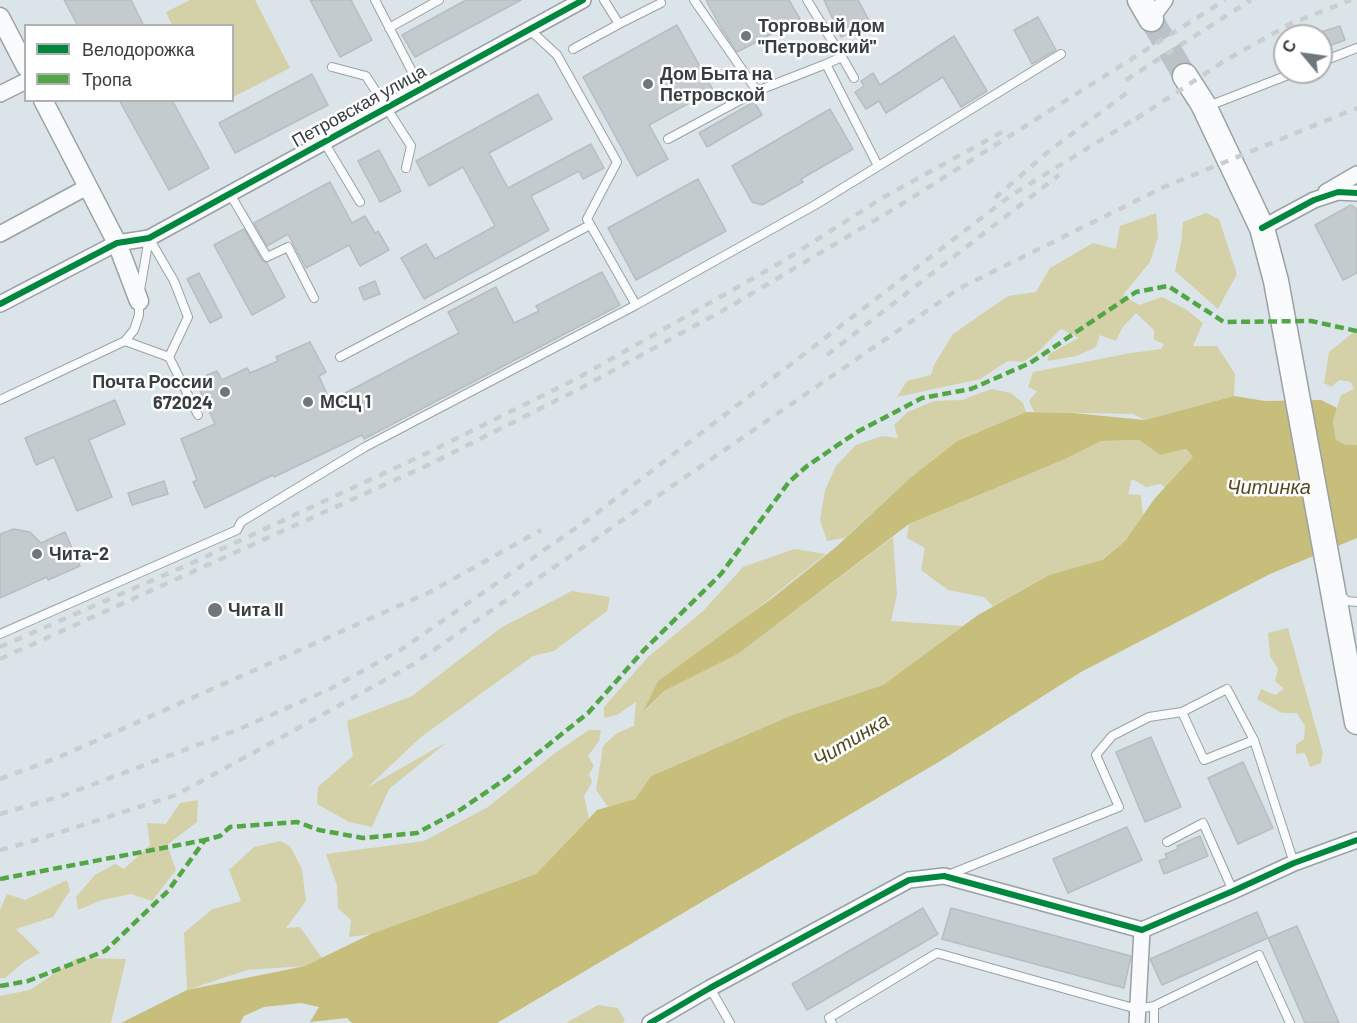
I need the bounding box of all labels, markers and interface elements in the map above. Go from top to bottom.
place label: Торговый дом "Петровский" [758,15,885,57]
legend [24,24,234,102]
north arrow [1273,24,1333,84]
marker: Торговый дом "Петровский" [739,29,753,43]
text: С [1277,36,1300,56]
text: Велодорожка [82,38,194,60]
street label: Петровская улица [288,60,430,152]
place label: Дом Быта на Петровской [660,63,772,106]
text: Тропа [82,68,132,90]
marker: Дом Быта на Петровской [641,77,655,91]
place label: Почта России 672024 [92,371,213,413]
marker: Почта России 672024 [218,385,232,399]
place label: МСЦ 1 [320,391,371,413]
marker: МСЦ 1 [301,395,315,409]
water label: Читинка [1227,475,1311,499]
place label: Чита-2 [49,543,109,565]
marker: Чита-2 [30,547,44,561]
place label: Чита II [228,599,284,621]
marker: Чита II [206,601,224,619]
water label: Читинка [809,708,893,772]

